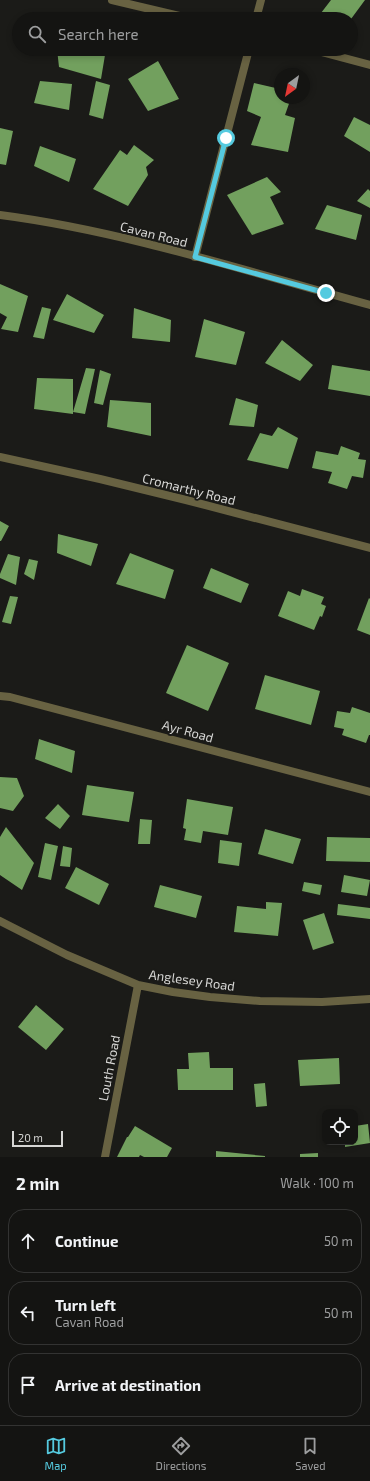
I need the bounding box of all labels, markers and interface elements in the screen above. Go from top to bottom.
search box [12,12,358,56]
icon: search [26,23,48,45]
text: Search here [58,25,139,43]
north arrow [274,68,310,104]
route start [217,129,235,147]
street label: Cavan Road [119,218,189,250]
route end [317,284,335,302]
street label: Cromarthy Road [141,470,237,508]
street label: Ayr Road [161,716,215,746]
street label: Anglesey Road [148,966,236,994]
street label: Louth Road [95,1034,123,1102]
map controls [322,1109,358,1145]
button: locate [322,1109,358,1145]
scale bar [12,1129,63,1148]
text: 20 m [18,1131,43,1144]
text: 2 min [16,1173,59,1193]
text: Walk · 100 m [280,1175,354,1191]
icon: ahead [17,1230,39,1252]
text: Continue [55,1232,118,1250]
text: 50 m [324,1233,353,1249]
text: Turn left [55,1296,116,1314]
icon: left [17,1302,39,1324]
text: 50 m [324,1305,353,1321]
text: Cavan Road [55,1314,124,1330]
icon: arrive [17,1374,39,1396]
text: Arrive at destination [55,1376,201,1394]
tab: Map [45,1435,67,1472]
tab: Directions [156,1435,206,1472]
tab: Saved [295,1435,326,1472]

